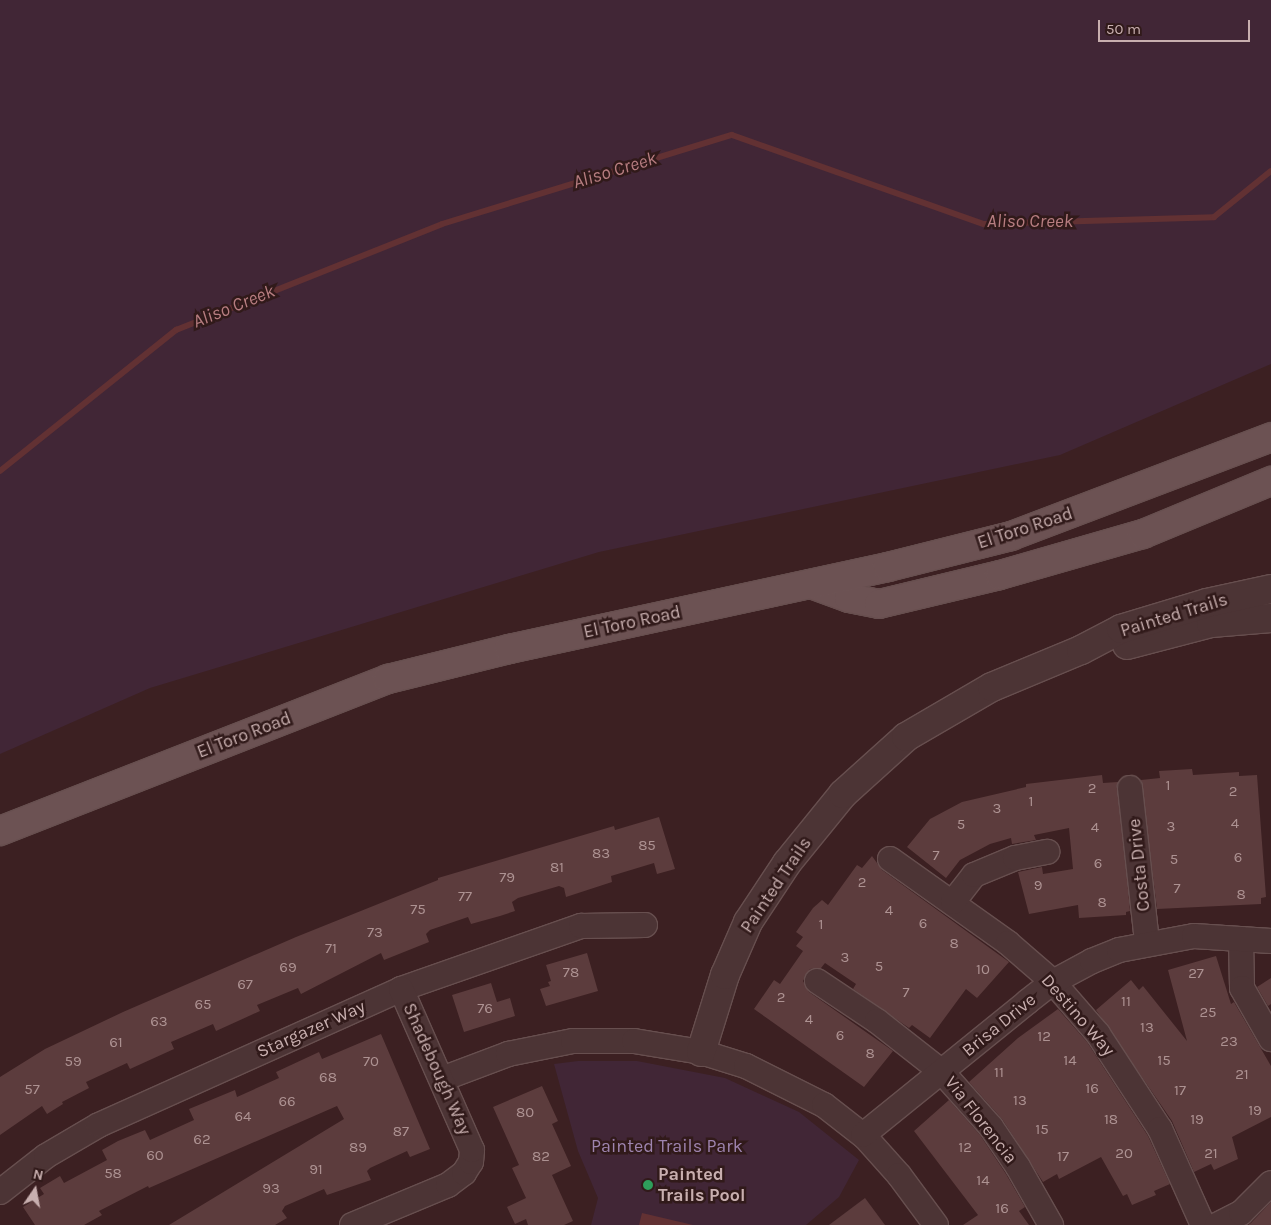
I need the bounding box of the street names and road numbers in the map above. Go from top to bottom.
street label: El Toro Road [975,502,1075,554]
street label: Painted Trails [1118,588,1230,642]
street label: El Toro Road [581,601,683,643]
street label: El Toro Road [194,707,294,763]
street label: Costa Drive [1123,817,1155,913]
street label: Painted Trails [736,833,816,937]
street label: Destino Way [1037,970,1119,1060]
street label: Brisa Drive [958,989,1040,1061]
street label: Stargazer Way [254,995,368,1063]
street label: Shadebough Way [398,1000,476,1138]
street label: Via Florencia [940,1072,1022,1168]

